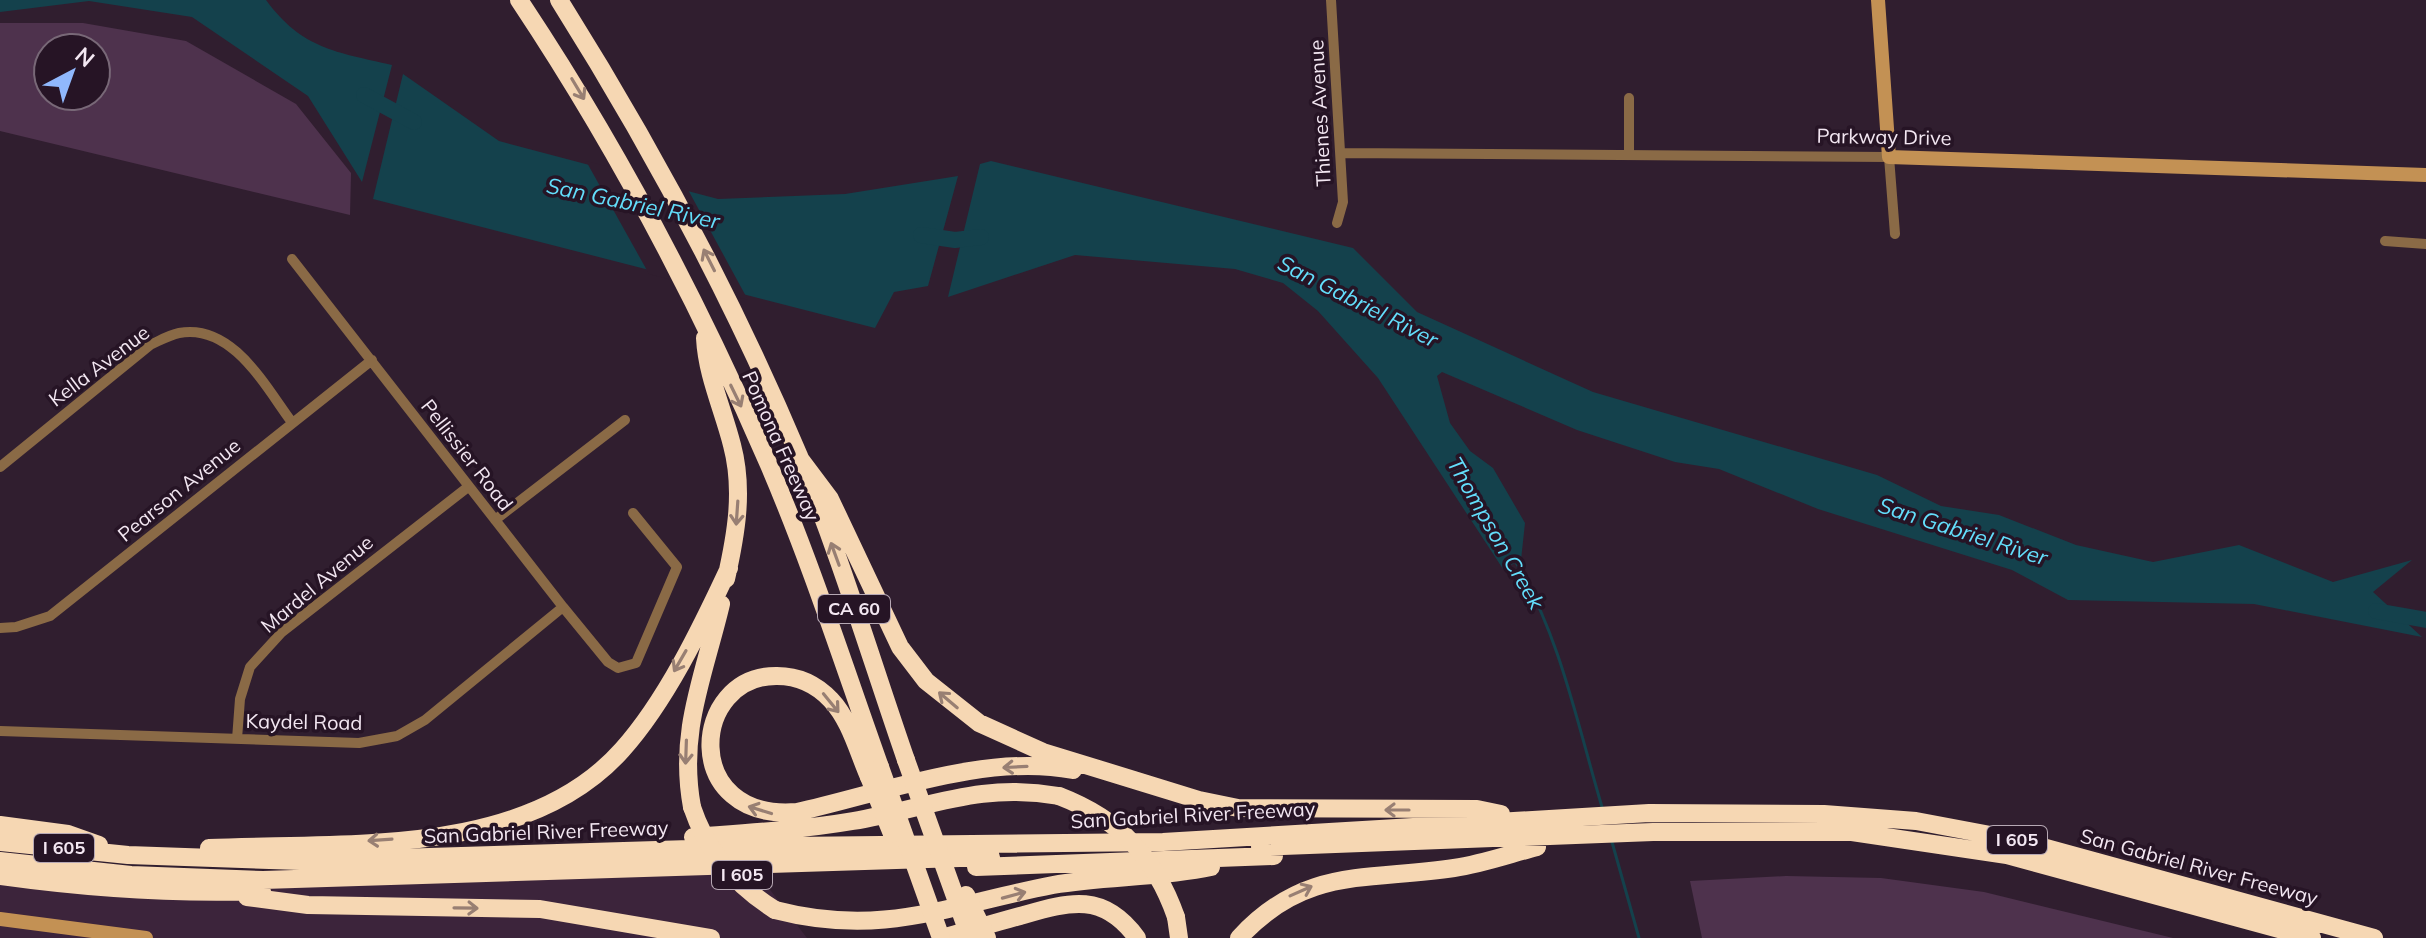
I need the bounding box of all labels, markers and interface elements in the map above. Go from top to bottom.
north arrow [32,32,112,112]
street label: Thienes Avenue [1303,39,1336,187]
text: N [70,41,101,73]
one-way arrow [570,77,586,100]
street label: Parkway Drive [1816,123,1952,150]
water label: San Gabriel River [544,171,723,235]
one-way arrow [701,248,716,272]
water label: San Gabriel River [1273,249,1444,354]
street label: Kella Avenue [43,320,154,412]
street label: Pomona Freeway [737,367,826,525]
one-way arrow [729,384,744,408]
street label: Pellissier Road [416,394,519,515]
street label: Pearson Avenue [112,433,245,547]
water label: Thompson Creek [1441,452,1551,615]
water label: San Gabriel River [1875,490,2052,572]
one-way arrow [729,500,744,526]
street label: Mardel Avenue [255,529,378,638]
one-way arrow [826,542,841,567]
road number: CA 60 [818,595,890,623]
one-way arrow [672,649,688,672]
one-way arrow [938,691,959,709]
one-way arrow [822,692,840,712]
street label: Kaydel Road [245,708,363,735]
one-way arrow [679,738,694,765]
one-way arrow [1002,759,1029,774]
street label: San Gabriel River Freeway [1070,796,1316,833]
one-way arrow [748,802,774,817]
one-way arrow [1384,802,1411,818]
street label: San Gabriel River Freeway [423,815,669,848]
street label: San Gabriel River Freeway [2078,823,2321,910]
road number: I 605 [1987,826,2047,854]
one-way arrow [367,833,394,848]
road number: I 605 [34,834,94,862]
road number: I 605 [712,861,772,889]
one-way arrow [1288,883,1312,898]
one-way arrow [1000,886,1026,901]
one-way arrow [452,900,479,916]

